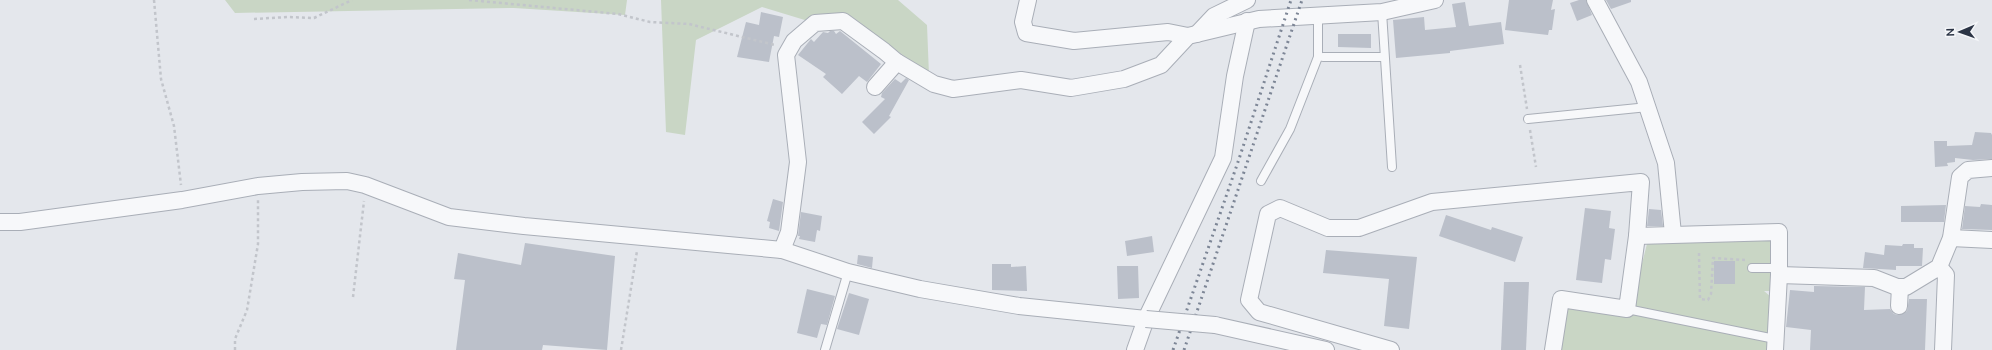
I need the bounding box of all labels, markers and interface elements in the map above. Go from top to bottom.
north arrow [1940,12,1980,52]
text: N [1943,28,1957,37]

